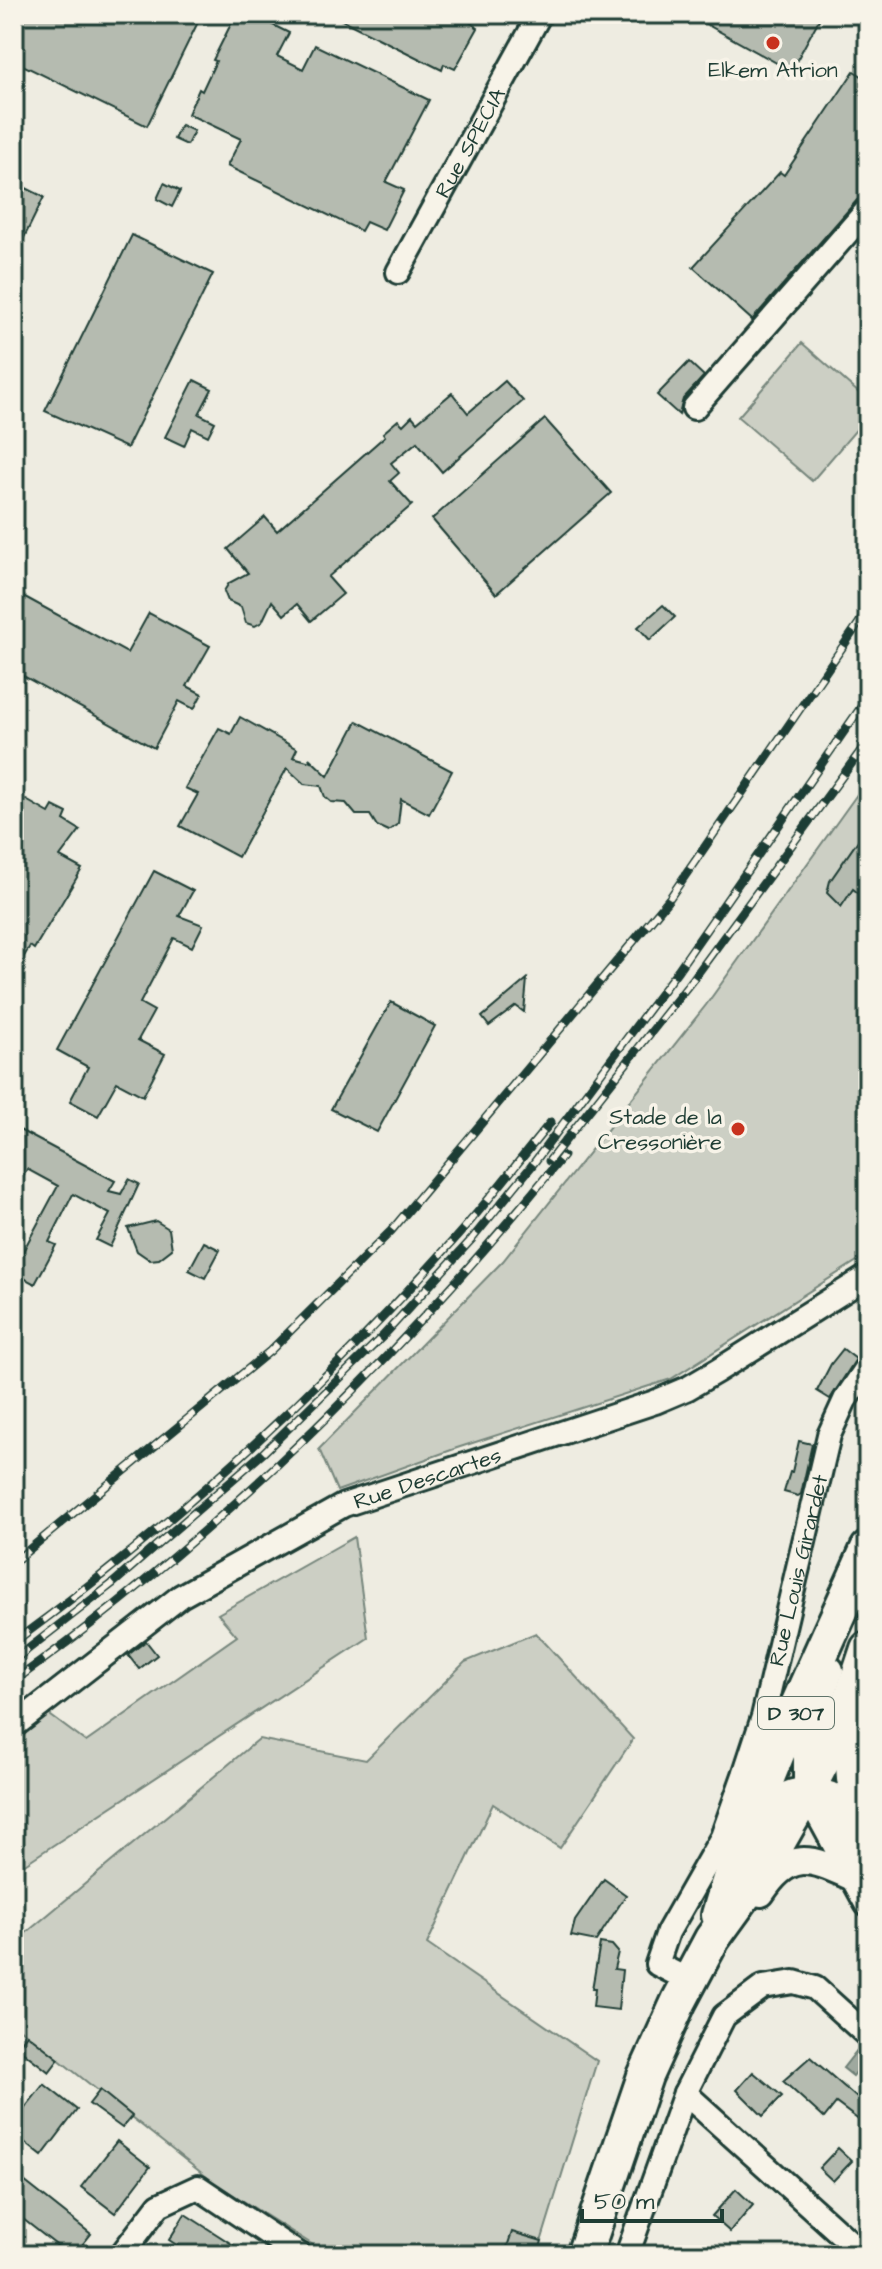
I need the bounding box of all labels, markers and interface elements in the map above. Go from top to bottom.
marker: Elkem Atrion [764,34,782,52]
place label: Elkem Atrion [708,55,838,86]
street label: Rue SPECIA [428,82,514,204]
place label: Stade de la Cressonière [598,1102,722,1158]
marker: Stade de la Cressonière [729,1120,747,1138]
street label: Rue Descartes [350,1440,506,1518]
street label: Rue Louis Girardet [761,1471,836,1669]
road number: D 307 [758,1697,834,1729]
scale bar [582,2173,722,2223]
text: 50 m [594,2185,655,2219]

